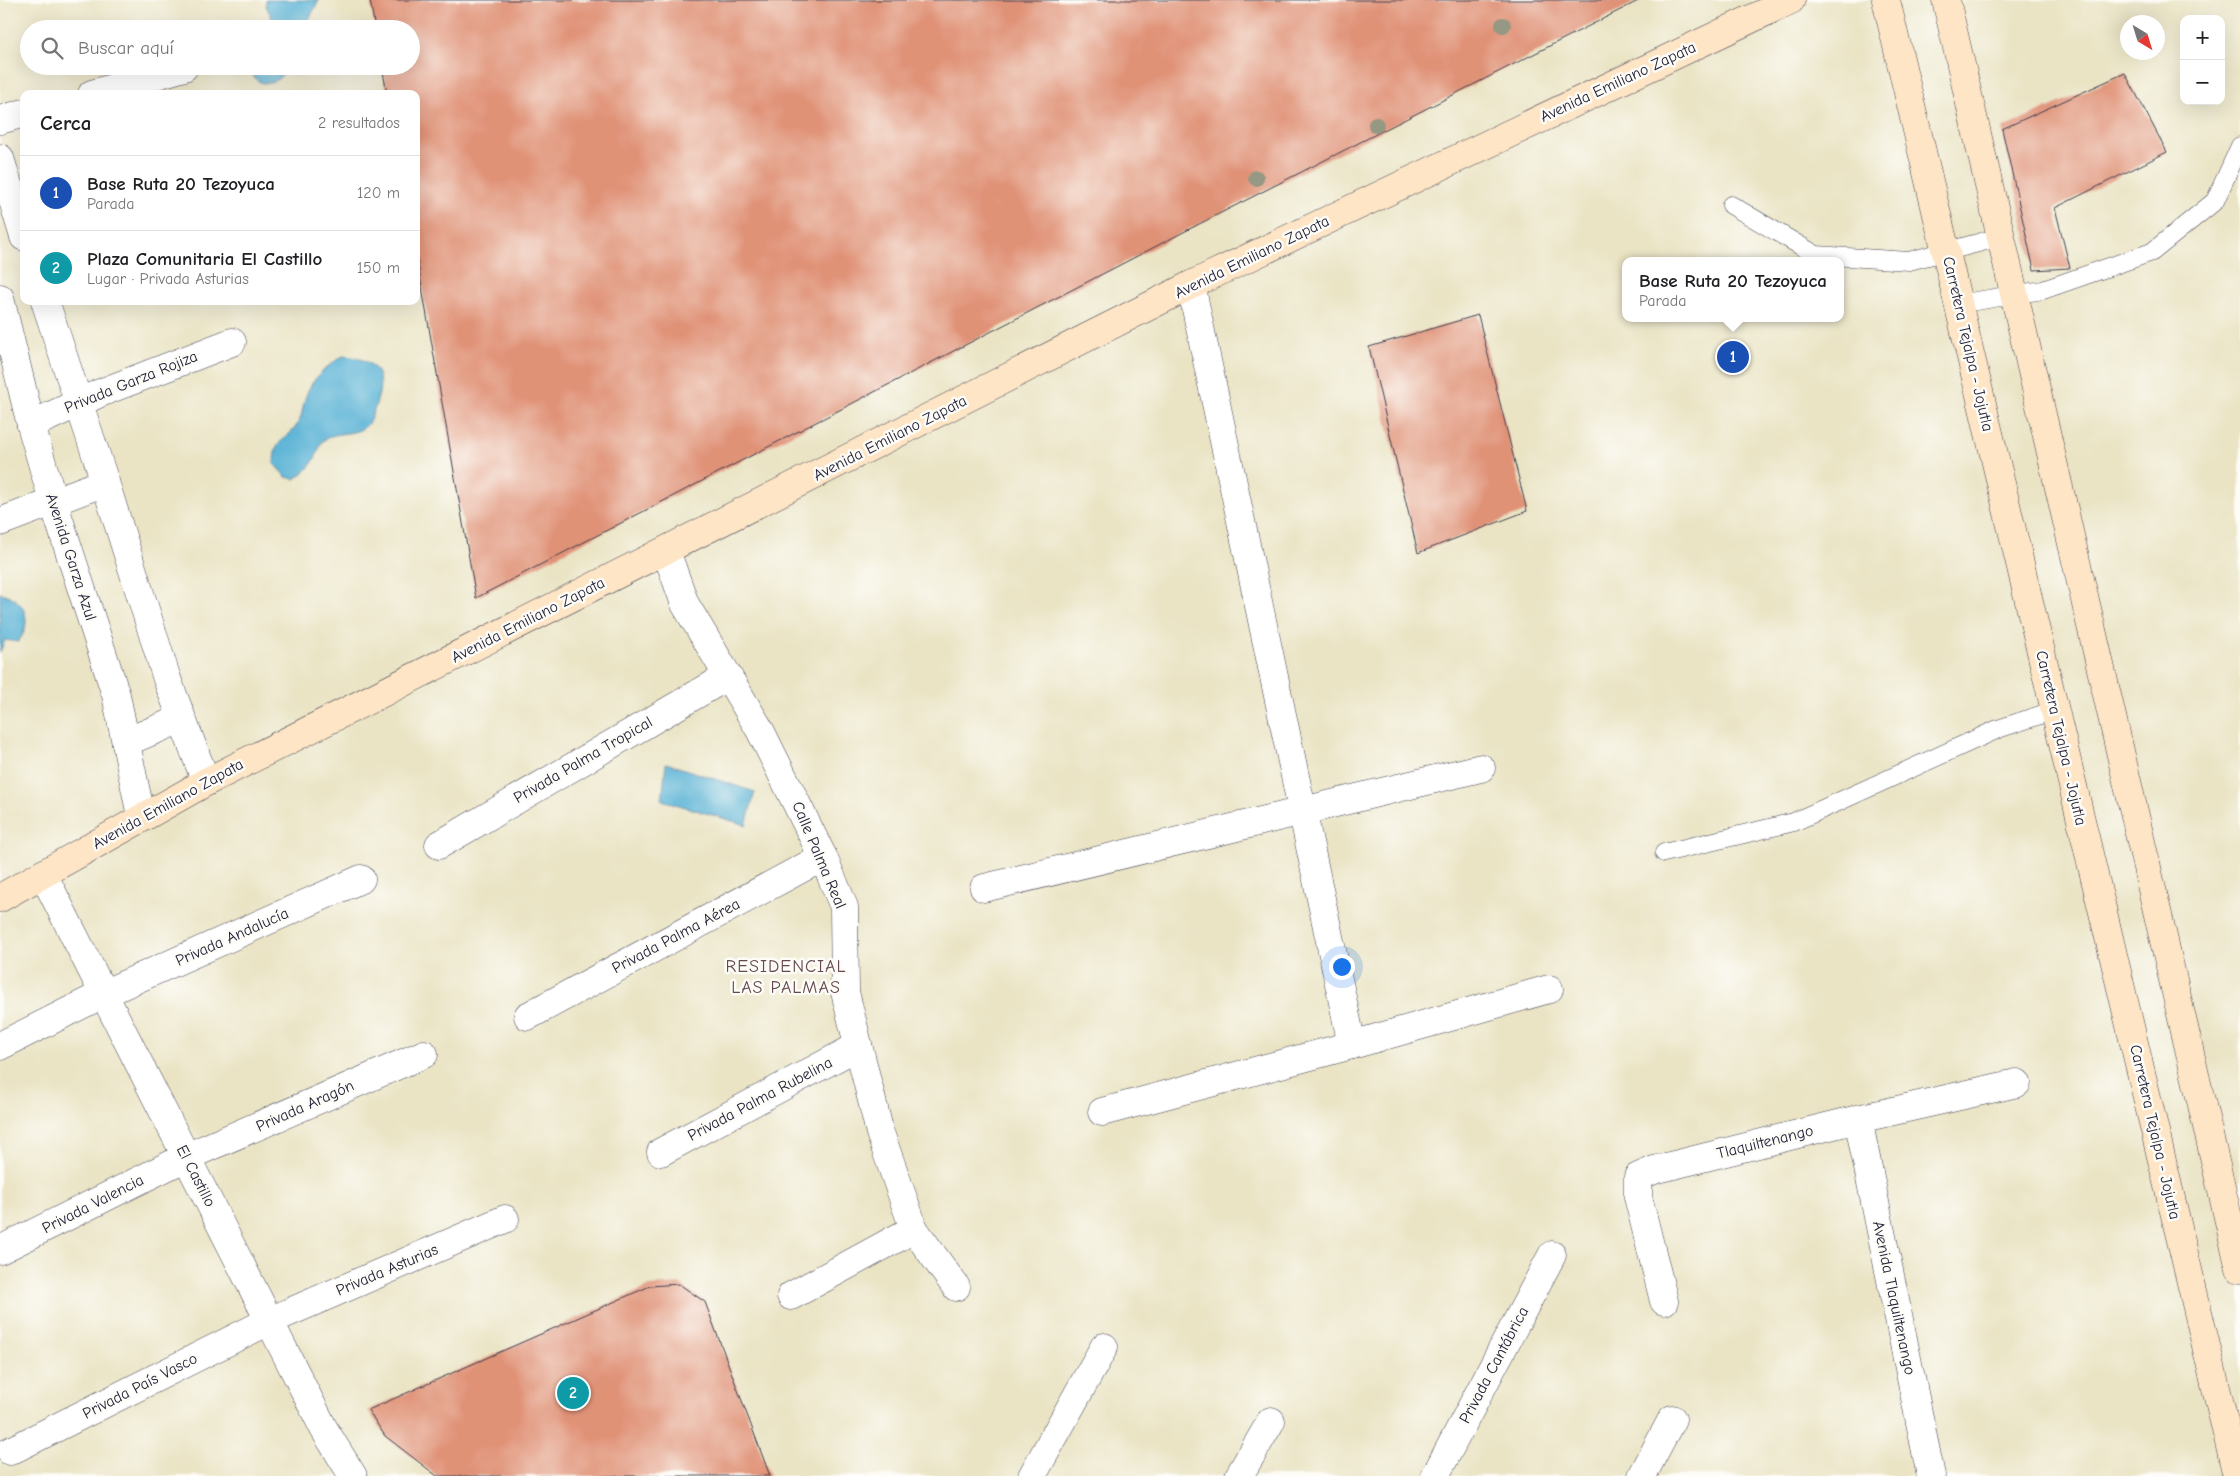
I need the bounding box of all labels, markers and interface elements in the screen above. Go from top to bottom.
north arrow [2120,15,2165,60]
map controls [2180,15,2225,105]
button: + [2180,15,2225,60]
search box [20,20,420,75]
icon: search [38,34,66,62]
text: Buscar aquí [78,37,174,59]
street label: Avenida Emiliano Zapata [1537,38,1699,126]
button: − [2180,60,2225,105]
text: Cerca [40,111,91,135]
text: 2 resultados [318,114,400,132]
text: Base Ruta 20 Tezoyuca [87,173,275,195]
text: 1 [53,184,59,202]
text: 120 m [357,184,400,202]
text: Parada [87,195,135,213]
street label: Avenida Emiliano Zapata [1172,212,1332,302]
text: Plaza Comunitaria El Castillo [87,248,322,270]
street label: Carretera Tejalpa - Jojutla [1939,255,1997,433]
popup [1622,257,1844,322]
text: 2 [52,259,60,277]
text: 150 m [357,259,400,277]
text: Lugar · Privada Asturias [87,270,249,288]
text: Base Ruta 20 Tezoyuca [1639,270,1827,292]
text: Parada [1639,292,1687,310]
pin: 1 [1717,338,1749,376]
street label: Privada Garza Rojiza [62,347,200,417]
street label: Avenida Emiliano Zapata [810,392,970,484]
street label: Avenida Garza Azul [42,491,100,623]
street label: Avenida Emiliano Zapata [448,574,608,666]
street label: Carretera Tejalpa - Jojutla [2032,649,2090,827]
street label: Privada Palma Tropical [511,713,655,807]
street label: Avenida Emiliano Zapata [90,755,246,853]
street label: Calle Palma Real [788,799,850,911]
street label: Privada Palma Aérea [609,895,743,977]
street label: Privada Andalucía [173,904,291,970]
your location [1329,954,1355,980]
district label: RESIDENCIAL LAS PALMAS [725,956,847,998]
street label: Carretera Tejalpa - Jojutla [2126,1043,2184,1221]
street label: Privada Palma Rubelina [685,1053,835,1145]
street label: Privada Aragón [253,1076,357,1136]
street label: Tlaquiltenango [1715,1121,1815,1163]
street label: El Castillo [173,1142,219,1210]
street label: Privada Valencia [39,1171,147,1237]
street label: Avenida Tlaquiltenango [1869,1219,1919,1377]
street label: Privada Asturias [333,1240,441,1300]
street label: Privada Cantábrica [1456,1304,1532,1426]
street label: Privada País Vasco [80,1349,200,1423]
pin: 2 [557,1374,589,1412]

